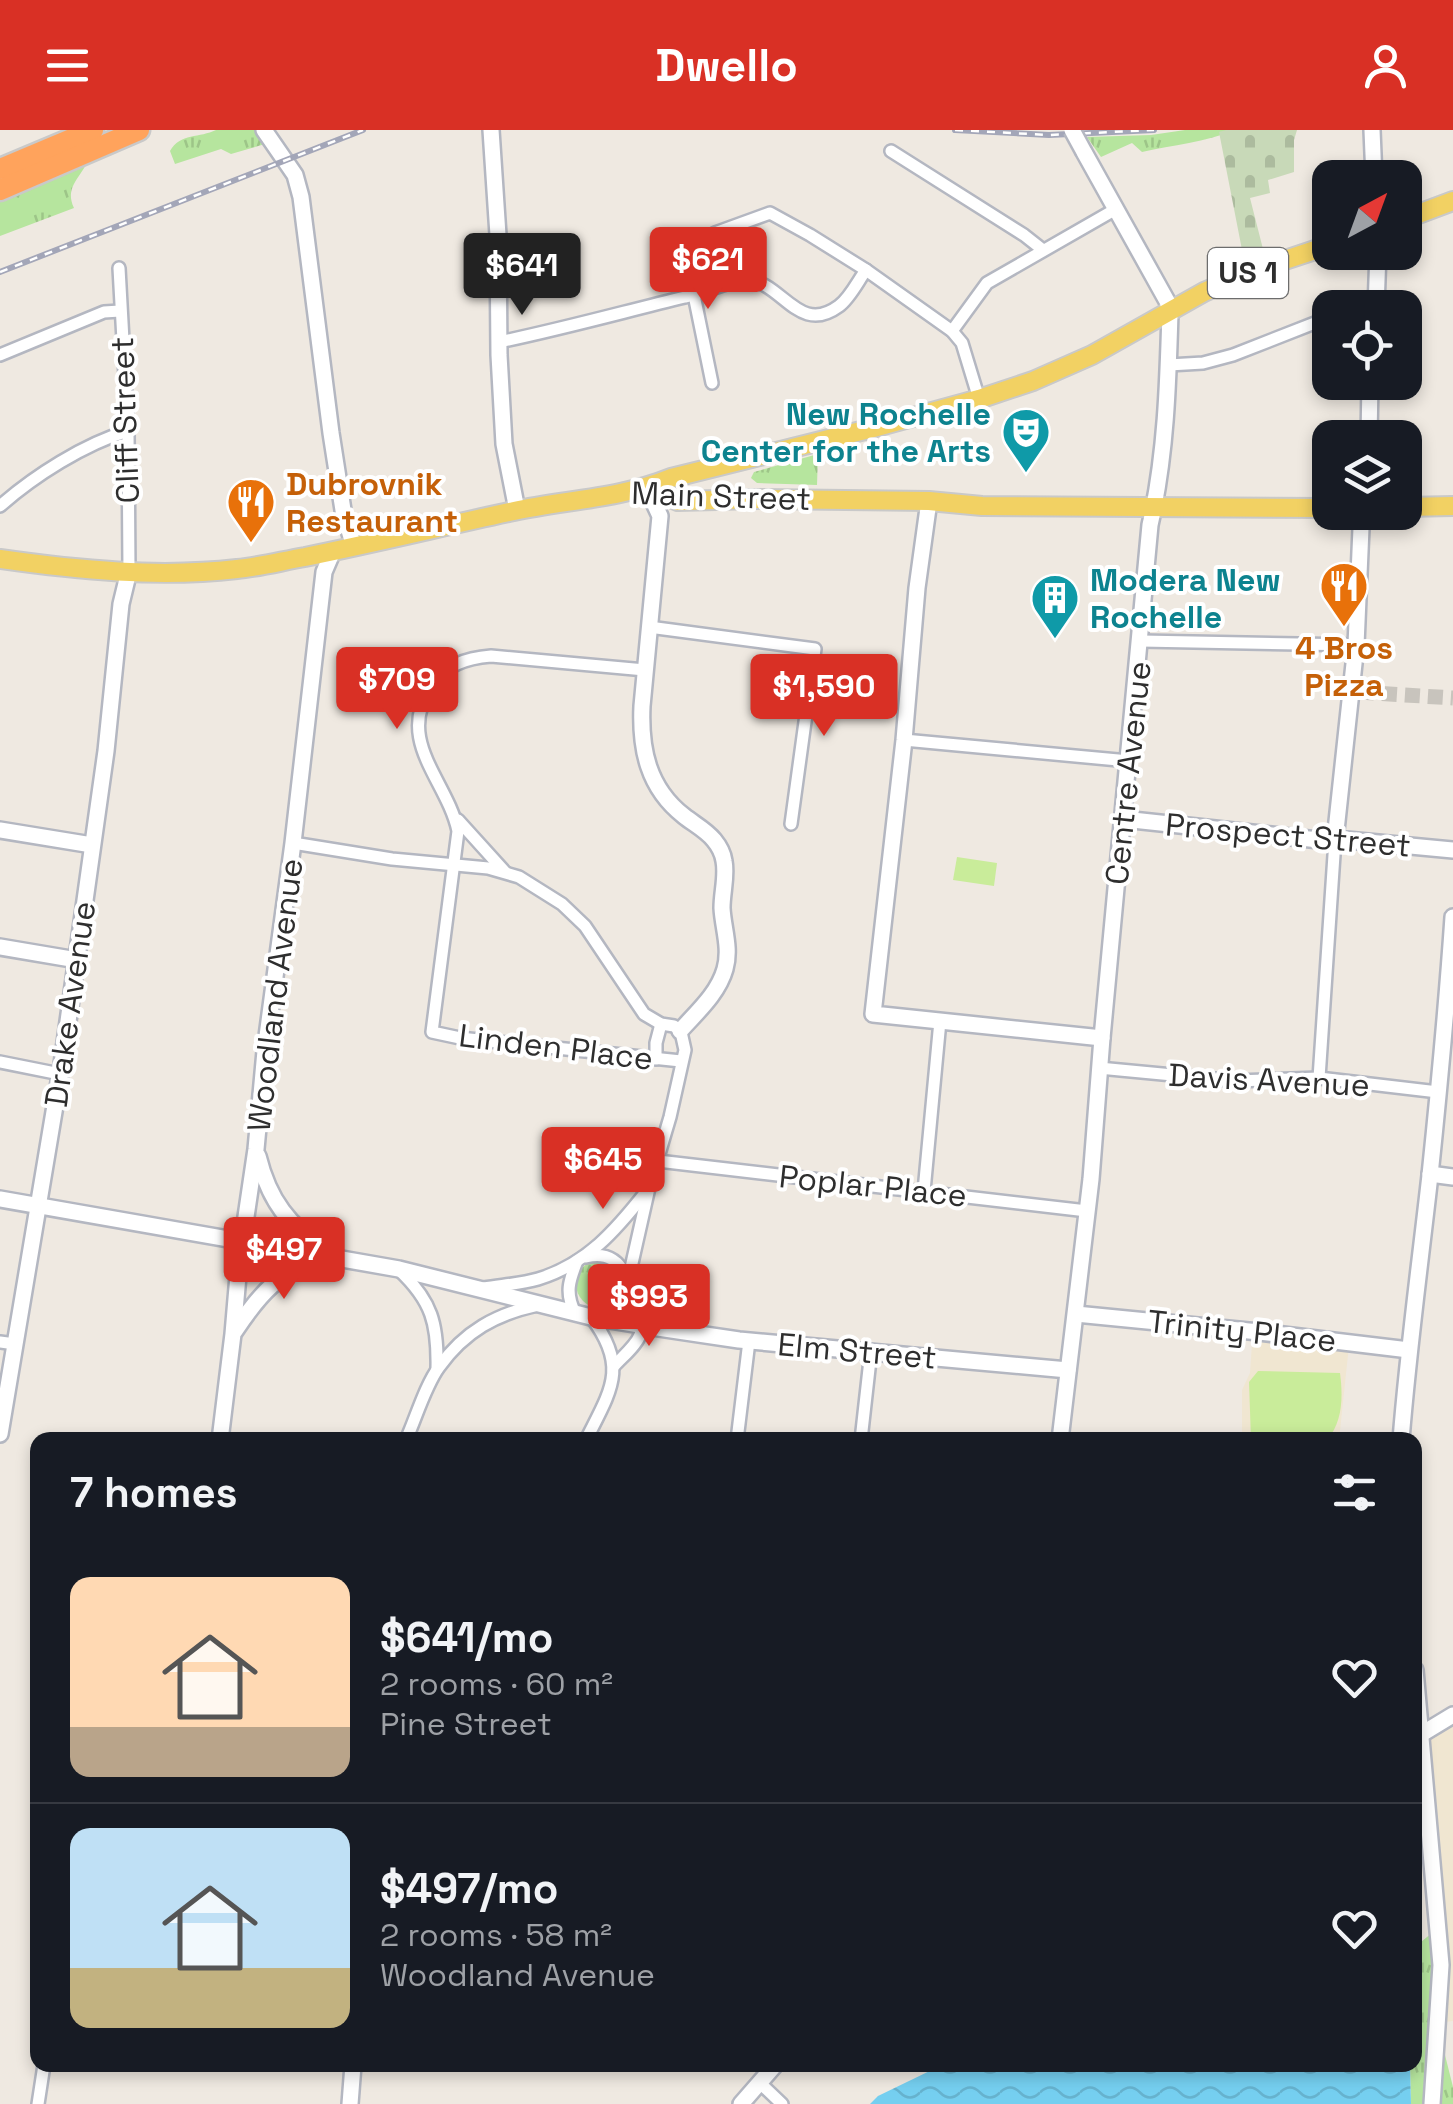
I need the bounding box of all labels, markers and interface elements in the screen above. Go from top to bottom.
text: Dwello [655,37,798,94]
icon: menu [40,38,95,93]
icon: person [1358,38,1413,93]
north arrow [1312,160,1422,270]
map controls [1312,160,1422,530]
pin: $621 [649,227,767,312]
pin: $641 [463,233,581,318]
text: $621 [672,239,744,279]
text: $641 [486,245,558,285]
road number: US 1 [1208,248,1288,298]
button: locate [1312,290,1422,400]
street label: Cliff Street [102,336,148,504]
place label: New Rochelle Center for the Arts [701,394,991,471]
theatre icon: New Rochelle Center for the Arts [1000,406,1052,474]
button: layers [1312,420,1422,530]
place label: Dubrovnik Restaurant [286,464,458,541]
street label: Main Street [631,473,811,519]
restaurant icon: Dubrovnik Restaurant [225,476,277,544]
place label: Modera New Rochelle [1090,560,1281,637]
restaurant icon: 4 Bros Pizza [1318,560,1370,628]
building icon: Modera New Rochelle [1029,572,1081,640]
place label: 4 Bros Pizza [1295,628,1393,705]
pin: $709 [338,647,456,732]
pin: $1,590 [743,654,905,739]
text: $709 [358,659,436,699]
street label: Centre Avenue [1096,659,1160,887]
text: $1,590 [773,666,875,706]
street label: Prospect Street [1164,804,1412,866]
street label: Woodland Avenue [238,856,312,1134]
street label: Drake Avenue [36,899,104,1109]
street label: Linden Place [457,1015,655,1079]
street label: Davis Avenue [1167,1055,1371,1105]
pin: $645 [544,1127,662,1212]
text: $645 [564,1139,642,1179]
street label: Poplar Place [777,1156,969,1216]
pin: $497 [225,1217,343,1302]
text: $497 [246,1229,322,1269]
pin: $993 [590,1264,708,1349]
text: $993 [610,1276,688,1316]
street label: Trinity Place [1146,1301,1338,1361]
street label: Elm Street [776,1324,938,1378]
icon: filters [1327,1465,1382,1520]
text: 7 homes [70,1466,238,1519]
text: $641/mo [380,1611,553,1664]
icon: home [150,1617,270,1737]
icon: heart [1327,1650,1382,1705]
text: 2 rooms · 60 m² [380,1664,613,1704]
text: Pine Street [380,1704,552,1744]
text: $497/mo [380,1862,558,1915]
icon: home [150,1868,270,1988]
icon: heart [1327,1901,1382,1956]
text: 2 rooms · 58 m² [380,1915,612,1955]
text: Woodland Avenue [380,1955,655,1995]

